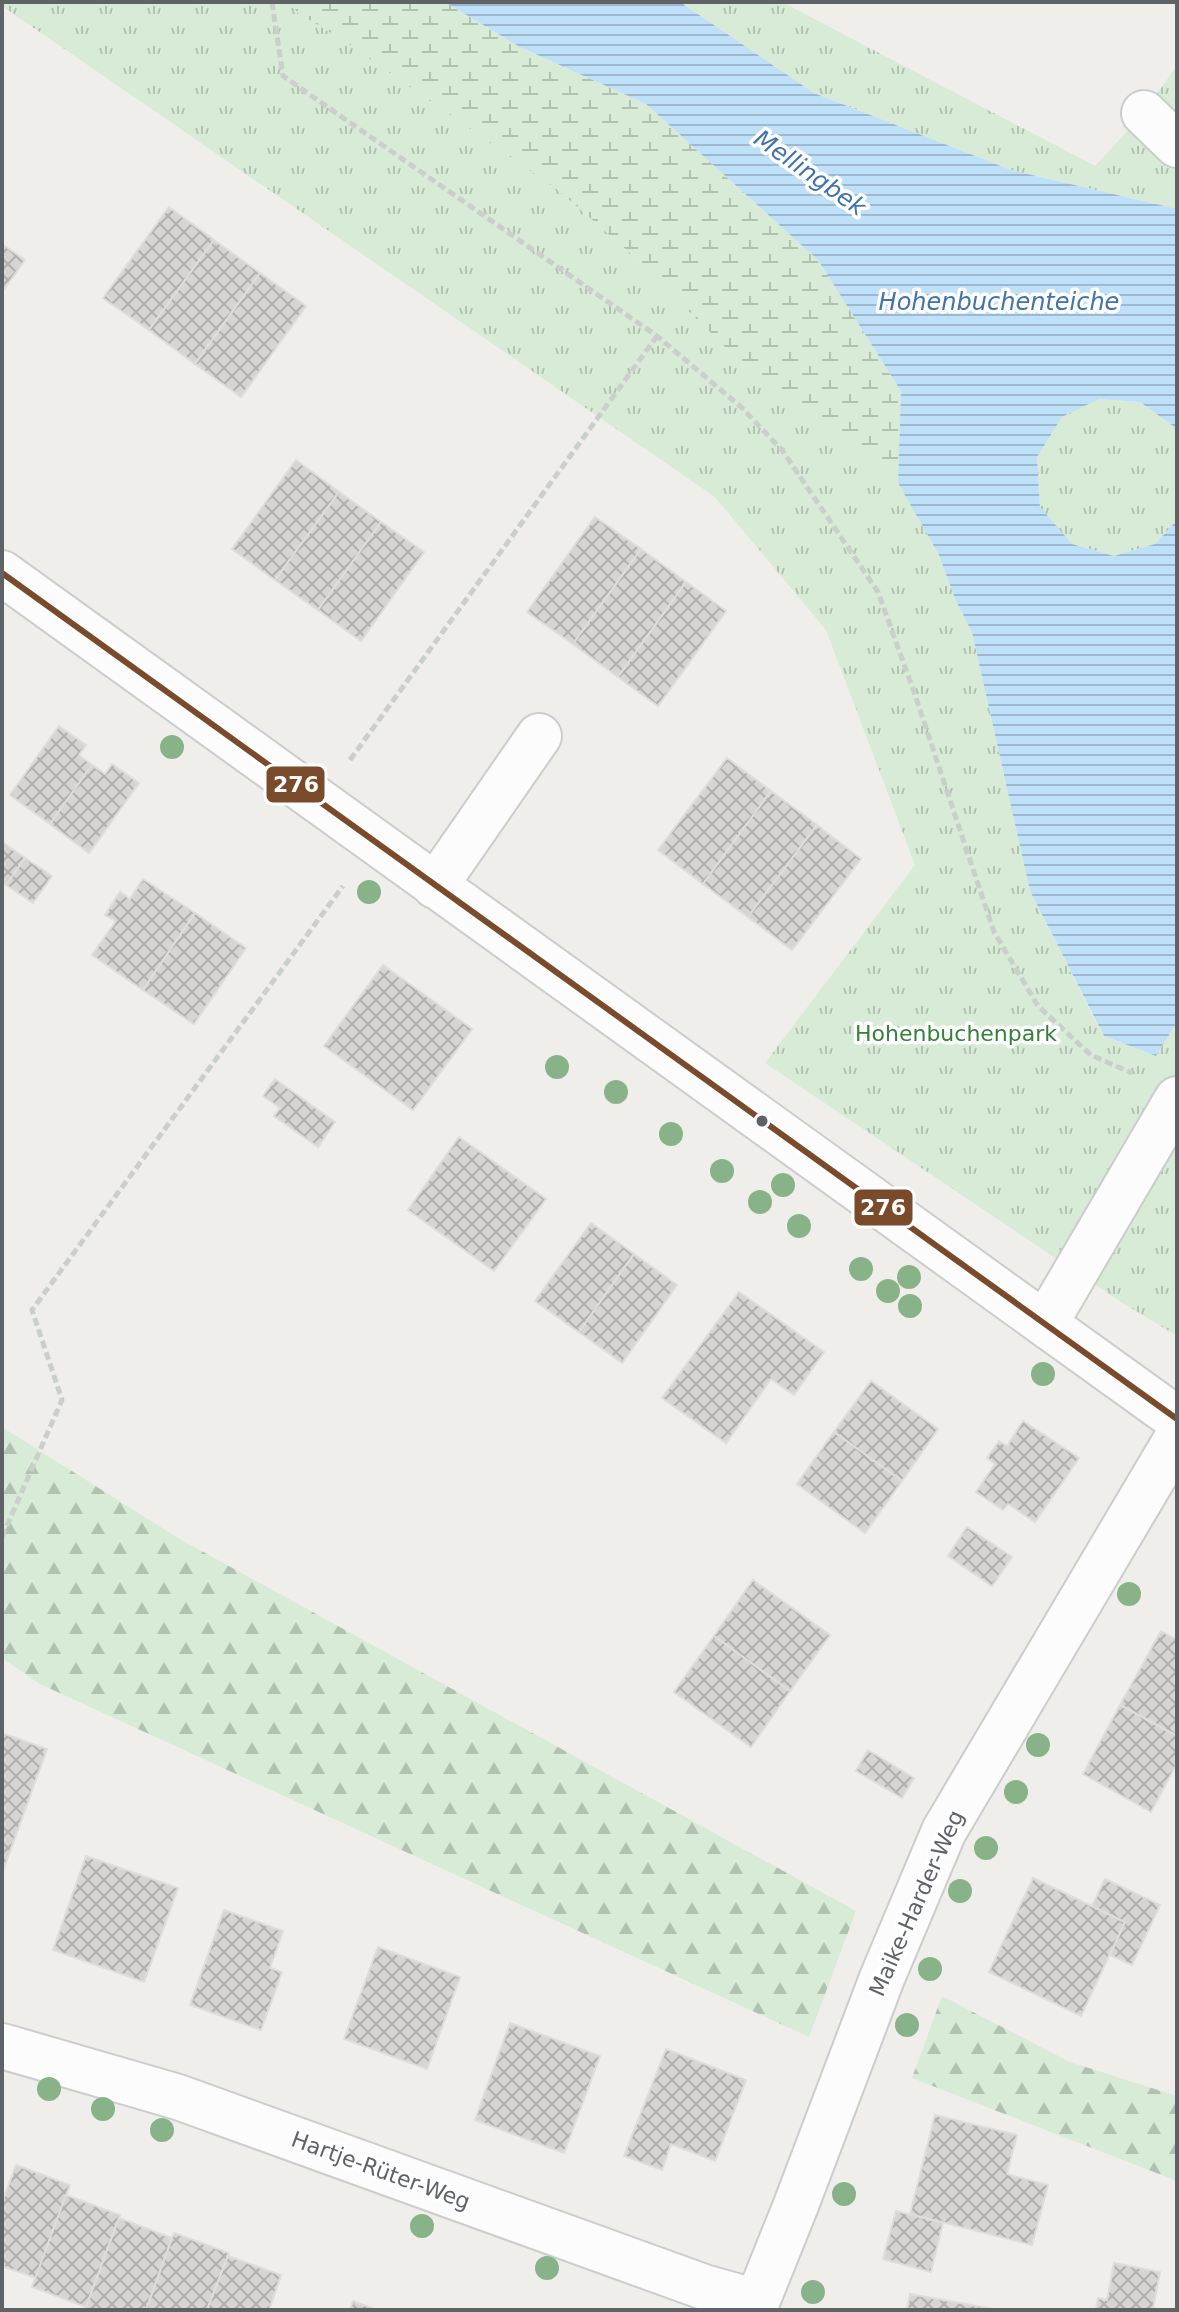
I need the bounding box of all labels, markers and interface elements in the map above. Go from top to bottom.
water label: Mellingbek [749,124,872,222]
water label: Hohenbuchenteiche [879,288,1119,316]
line badge: 276 [265,765,326,804]
text: 276 [273,772,319,797]
park label: Hohenbuchenpark [855,1021,1057,1046]
unlabelled marker [754,1113,770,1129]
line badge: 276 [853,1188,914,1227]
text: 276 [860,1195,906,1220]
street label: Maike-Harder-Weg [864,1806,969,2000]
street label: Hartje-Rüter-Weg [288,2127,474,2214]

